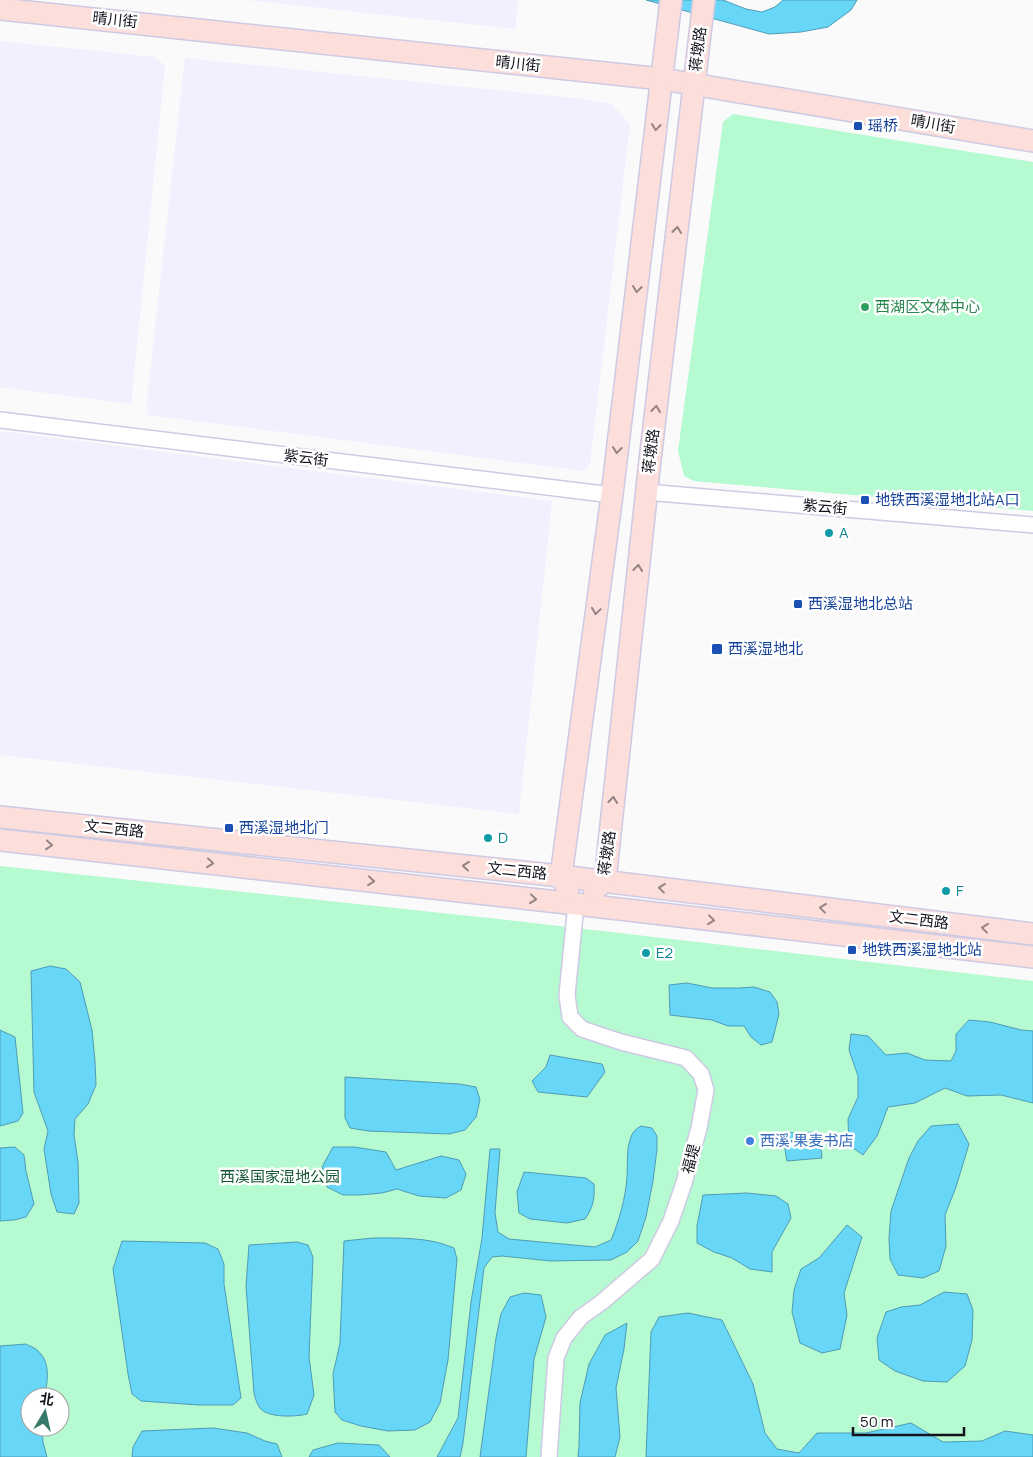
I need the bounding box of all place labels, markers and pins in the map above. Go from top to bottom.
place label: 瑶桥 [868,115,898,136]
marker: 瑶桥 [852,120,864,132]
place label: 西湖区文体中心 [875,296,980,317]
marker: 西湖区文体中心 [859,301,871,313]
place label: 地铁西溪湿地北站A口 [875,489,1020,510]
marker: 地铁西溪湿地北站A口 [859,494,871,506]
place label: A [839,522,849,543]
marker: A [823,527,835,539]
place label: 西溪湿地北总站 [808,593,913,614]
marker: 西溪湿地北总站 [792,598,804,610]
place label: 西溪湿地北 [728,638,803,659]
marker: 西溪湿地北 [710,642,724,656]
place label: 西溪湿地北门 [239,817,329,838]
marker: 西溪湿地北门 [223,822,235,834]
place label: D [498,827,508,848]
marker: D [482,832,494,844]
place label: F [956,880,964,901]
marker: F [940,885,952,897]
place label: 地铁西溪湿地北站 [862,939,982,960]
place label: E2 [656,942,673,963]
marker: 地铁西溪湿地北站 [846,944,858,956]
marker: E2 [640,947,652,959]
place label: 西溪·果麦书店 [760,1130,853,1151]
marker: 西溪·果麦书店 [744,1135,756,1147]

